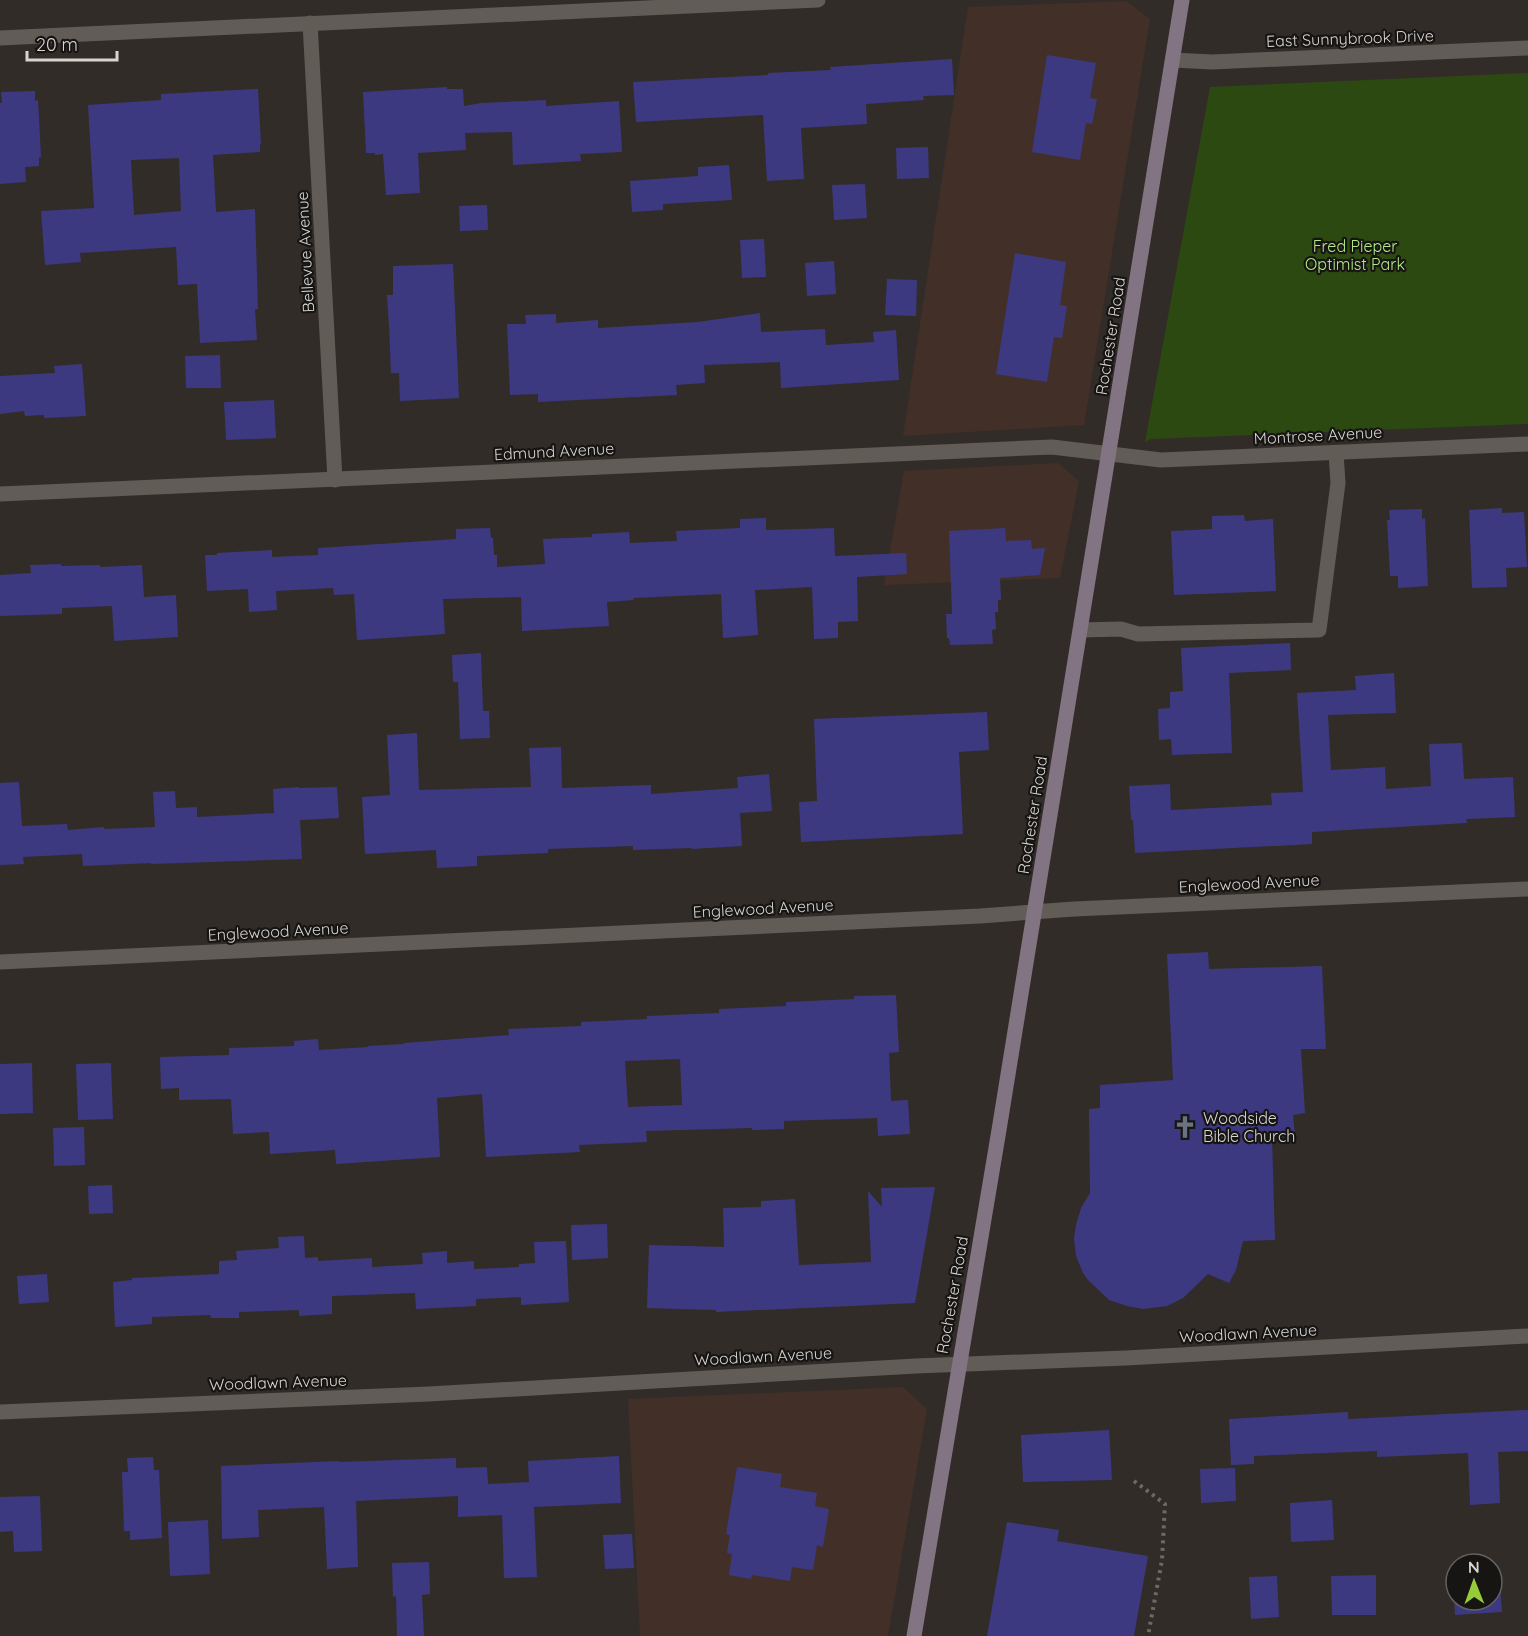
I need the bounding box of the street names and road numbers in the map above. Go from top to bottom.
street label: East Sunnybrook Drive [1266,25,1434,51]
street label: Bellevue Avenue [292,191,318,313]
street label: Rochester Road [1091,276,1129,396]
street label: Montrose Avenue [1253,422,1383,448]
street label: Edmund Avenue [493,438,615,464]
street label: Rochester Road [1013,755,1051,875]
street label: Englewood Avenue [1178,869,1320,897]
street label: Englewood Avenue [692,894,834,922]
street label: Englewood Avenue [207,917,349,945]
street label: Rochester Road [932,1235,972,1355]
street label: Woodlawn Avenue [1179,1319,1317,1347]
street label: Woodlawn Avenue [694,1342,832,1370]
street label: Woodlawn Avenue [209,1370,347,1394]

